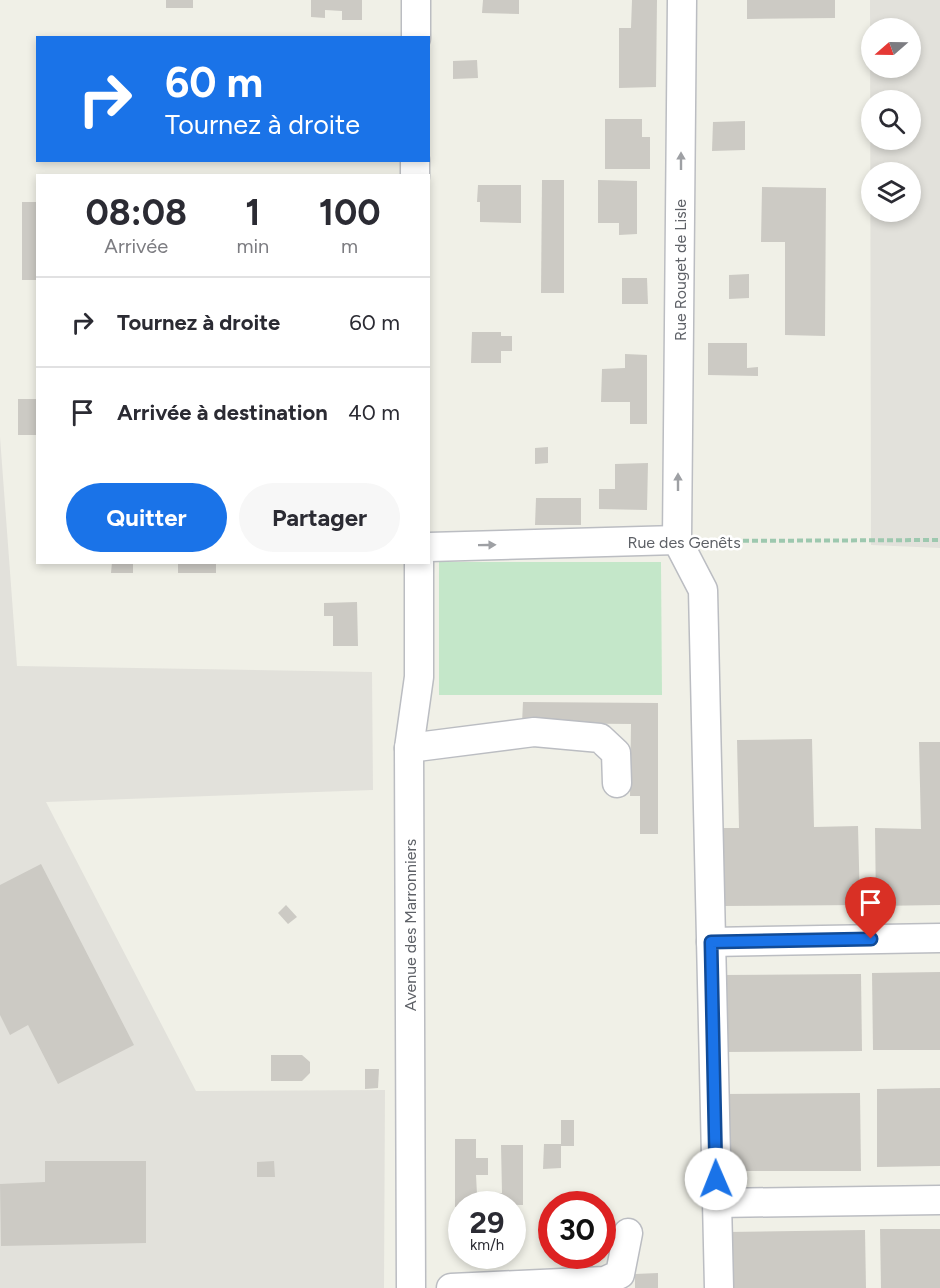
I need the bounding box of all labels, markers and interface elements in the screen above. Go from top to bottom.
north arrow [861,18,921,78]
map controls [861,18,921,222]
text: 60 m [165,57,263,108]
icon: right [66,60,144,138]
button: search [861,90,921,150]
text: Tournez à droite [165,108,360,141]
one-way arrow [676,151,685,170]
button: layers [861,162,921,222]
text: 08:08 [85,191,187,234]
text: 1 [245,191,260,234]
text: 100 [319,191,381,234]
street label: Rue Rouget de Lisle [671,199,690,341]
text: Arrivée [104,234,168,258]
text: min [236,234,269,258]
text: m [341,234,358,258]
icon: right [66,306,99,339]
text: Tournez à droite [117,309,280,336]
text: 60 m [349,309,400,336]
icon: arrive [66,396,99,429]
text: Arrivée à destination [117,399,328,426]
text: 40 m [348,399,400,426]
one-way arrow [673,472,683,491]
button: Quitter [66,483,227,552]
button: Partager [239,483,400,552]
street label: Rue des Genêts [627,533,741,552]
one-way arrow [478,540,497,549]
street label: Avenue des Marronniers [401,839,420,1011]
pin [845,877,896,939]
icon: arrive [854,886,887,919]
position arrow [684,1147,748,1211]
speed limit sign: 30 [538,1191,616,1269]
text: 29 [470,1204,504,1241]
text: km/h [470,1236,504,1254]

